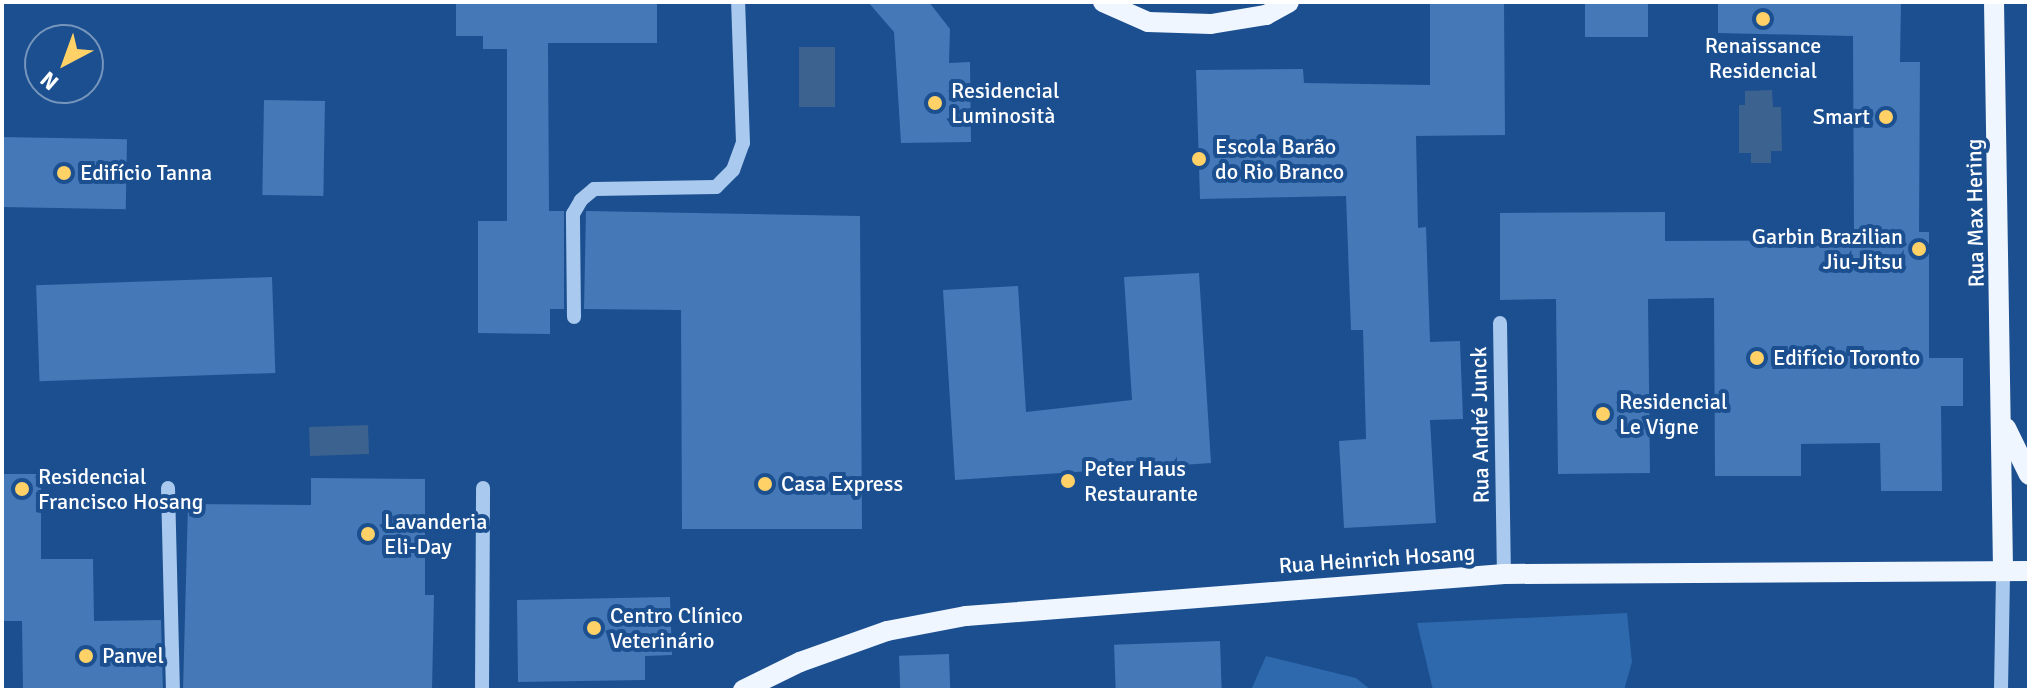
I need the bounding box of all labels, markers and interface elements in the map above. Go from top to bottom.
marker: Renaissance Residencial [1754,10,1772,28]
north arrow [24,24,104,104]
place label: Renaissance Residencial [1705,32,1821,84]
text: N [35,66,64,96]
place label: Residencial Luminosità [951,77,1059,128]
marker: Residencial Luminosità [926,94,944,112]
place label: Smart [1813,104,1870,130]
marker: Smart [1877,108,1895,126]
place label: Escola Barão do Rio Branco [1215,133,1344,184]
street label: Rua Max Hering [1961,139,1989,287]
marker: Escola Barão do Rio Branco [1190,150,1208,168]
place label: Edifício Tanna [80,160,212,186]
marker: Edifício Tanna [55,164,73,182]
place label: Garbin Brazilian Jiu-Jitsu [1752,223,1903,274]
marker: Garbin Brazilian Jiu-Jitsu [1910,240,1928,258]
place label: Edifício Toronto [1773,345,1920,371]
street label: Rua André Junck [1465,346,1495,504]
marker: Edifício Toronto [1748,349,1766,367]
place label: Residencial Le Vigne [1619,388,1727,440]
marker: Residencial Le Vigne [1594,405,1612,423]
place label: Peter Haus Restaurante [1084,455,1198,506]
place label: Residencial Francisco Hosang [38,463,203,514]
place label: Casa Express [781,471,903,497]
marker: Peter Haus Restaurante [1059,472,1077,490]
marker: Casa Express [756,475,774,493]
marker: Residencial Francisco Hosang [13,480,31,498]
place label: Lavanderia Eli-Day [384,508,487,560]
marker: Lavanderia Eli-Day [359,525,377,543]
street label: Rua Heinrich Hosang [1278,539,1476,579]
place label: Centro Clínico Veterinário [610,602,743,654]
marker: Centro Clínico Veterinário [585,619,603,637]
place label: Panvel [102,643,164,669]
marker: Panvel [77,647,95,665]

